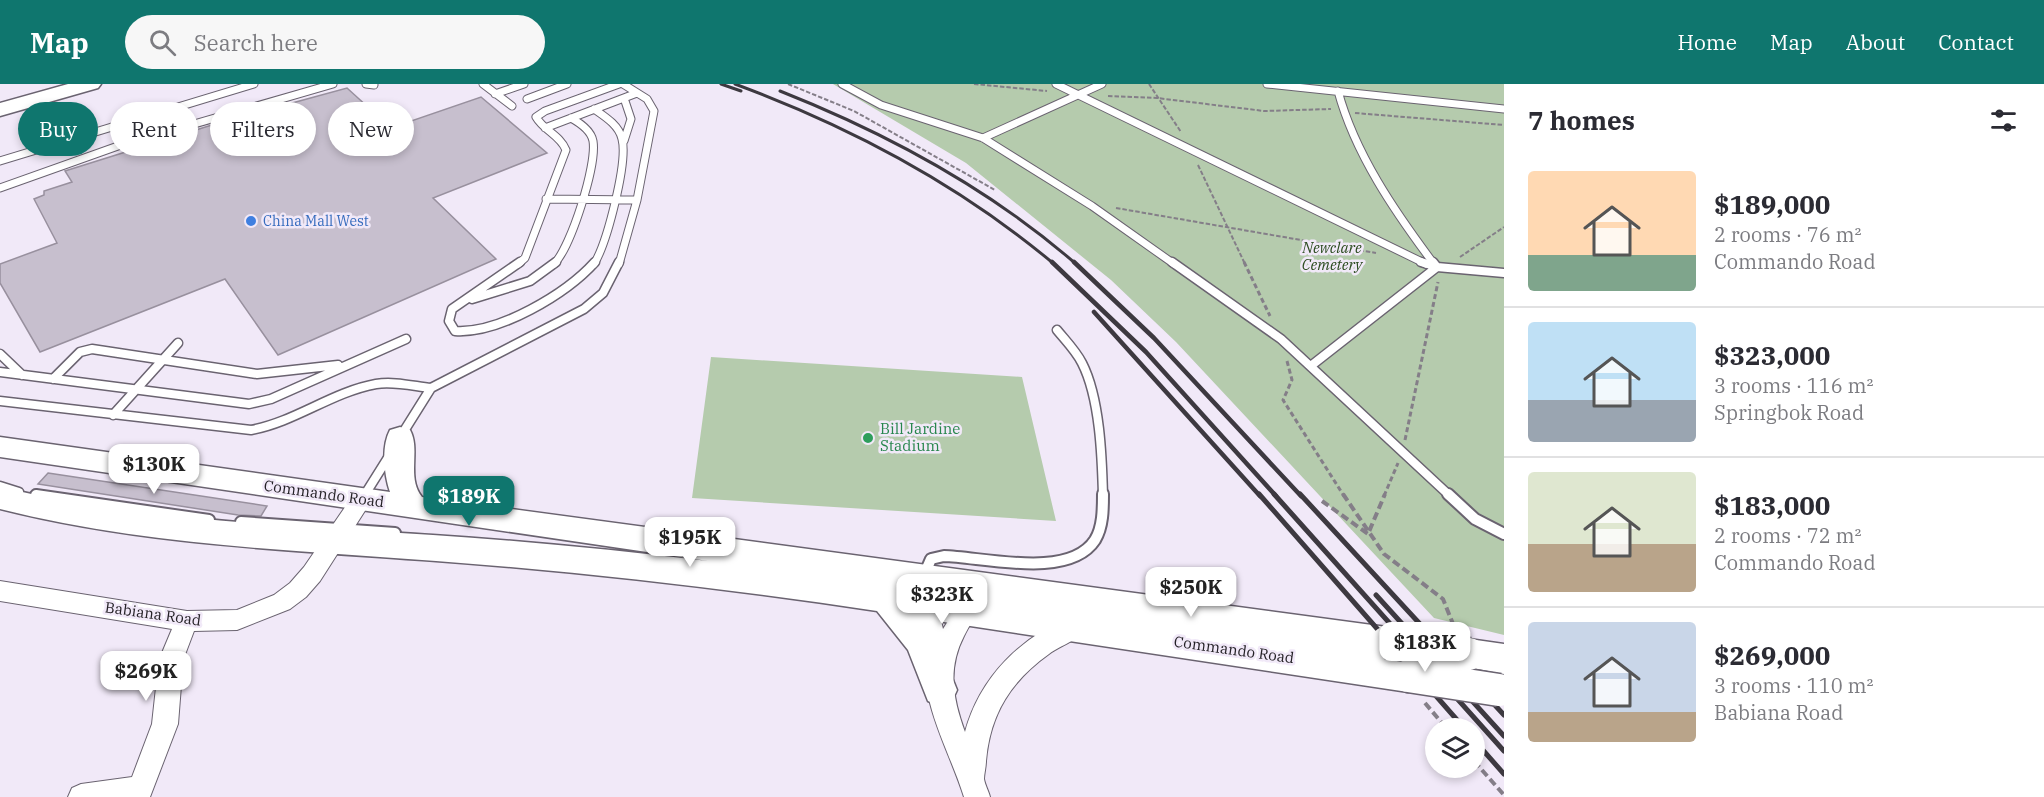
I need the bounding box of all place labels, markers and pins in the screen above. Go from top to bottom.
place label: China Mall West [263,212,369,230]
marker: China Mall West [244,214,258,228]
place label: Bill Jardine Stadium [880,419,960,455]
marker: Bill Jardine Stadium [861,431,875,445]
pin: $130K [112,444,196,495]
pin: $189K [427,476,511,527]
pin: $195K [648,517,732,568]
pin: $250K [1149,567,1233,618]
pin: $323K [900,574,984,625]
pin: $183K [1383,622,1467,673]
pin: $269K [104,651,188,702]

